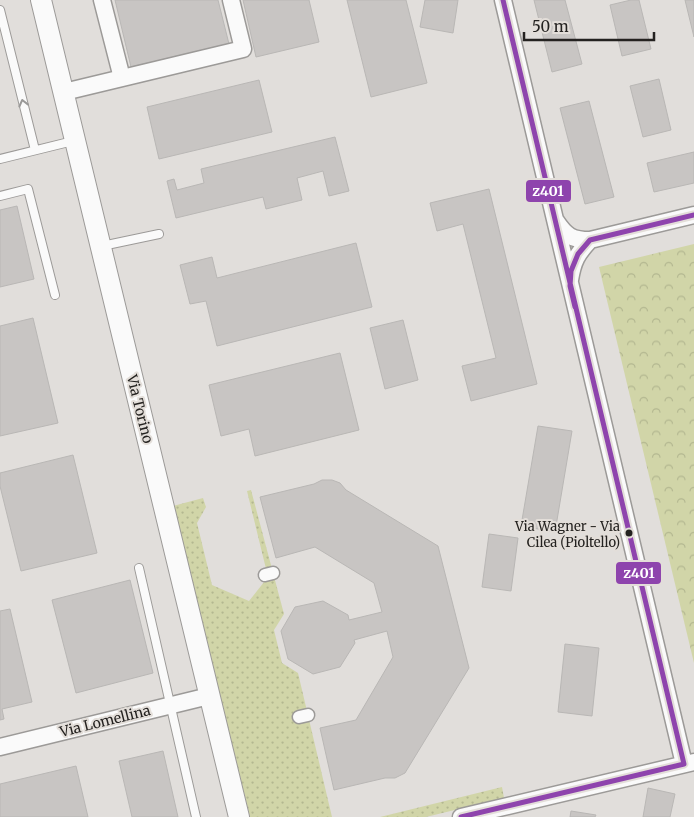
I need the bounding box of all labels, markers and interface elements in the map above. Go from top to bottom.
scale bar [524,10,654,42]
text: 50 m [532,17,569,36]
one-way arrow [19,99,29,107]
line badge: z401 [525,179,572,203]
text: z401 [532,182,564,200]
street label: Via Torino [123,372,157,445]
place label: Via Wagner - Via Cilea (Pioltello) [514,518,620,551]
marker: Via Wagner - Via Cilea (Pioltello) [624,528,634,538]
line badge: z401 [615,561,662,585]
text: z401 [623,564,655,582]
street label: Via Lomellina [57,701,153,741]

